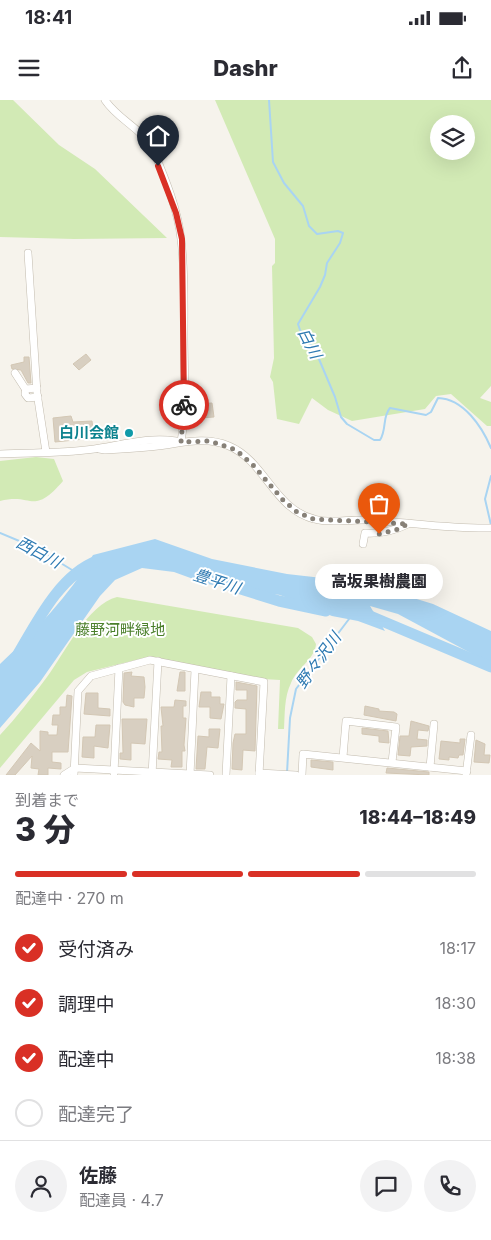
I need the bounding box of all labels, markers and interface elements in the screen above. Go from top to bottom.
text: 18:41 [25,6,72,29]
icon: menu [15,54,43,82]
icon: share [448,54,476,82]
text: Dashr [213,55,278,81]
pin [137,115,179,166]
map controls [430,115,475,160]
button: layers [430,115,475,160]
icon: home [144,122,172,150]
water label: 白川 [294,324,327,364]
courier [159,380,209,430]
icon: bike [170,391,198,419]
place label: 白川会館 [59,423,119,442]
marker: 白川会館 [123,427,135,439]
pin [358,483,400,534]
icon: bag [365,490,393,518]
water label: 西白川 [13,532,67,573]
water label: 豊平川 [191,564,245,599]
callout: 高坂果樹農園 [315,564,443,599]
text: 高坂果樹農園 [331,571,427,591]
park label: 藤野河畔緑地 [75,620,165,639]
water label: 野々沢川 [291,627,346,692]
text: 到着まで [15,790,79,810]
text: 18:44–18:49 [359,806,476,829]
text: 3 分 [15,810,75,849]
text: 配達中 · 270 m [15,888,124,908]
icon: check [15,934,43,962]
text: 受付済み [58,938,134,961]
text: 18:17 [439,938,476,958]
icon: check [15,989,43,1017]
text: 調理中 [58,993,115,1016]
text: 18:30 [435,993,476,1013]
icon: check [15,1044,43,1072]
text: 配達中 [58,1048,115,1071]
text: 18:38 [435,1048,476,1068]
text: 配達完了 [58,1103,134,1126]
button: person [15,1160,67,1212]
button: chat [360,1160,412,1212]
button: phone [424,1160,476,1212]
text: 佐藤 [79,1164,117,1187]
text: 配達員 · 4.7 [79,1190,164,1210]

